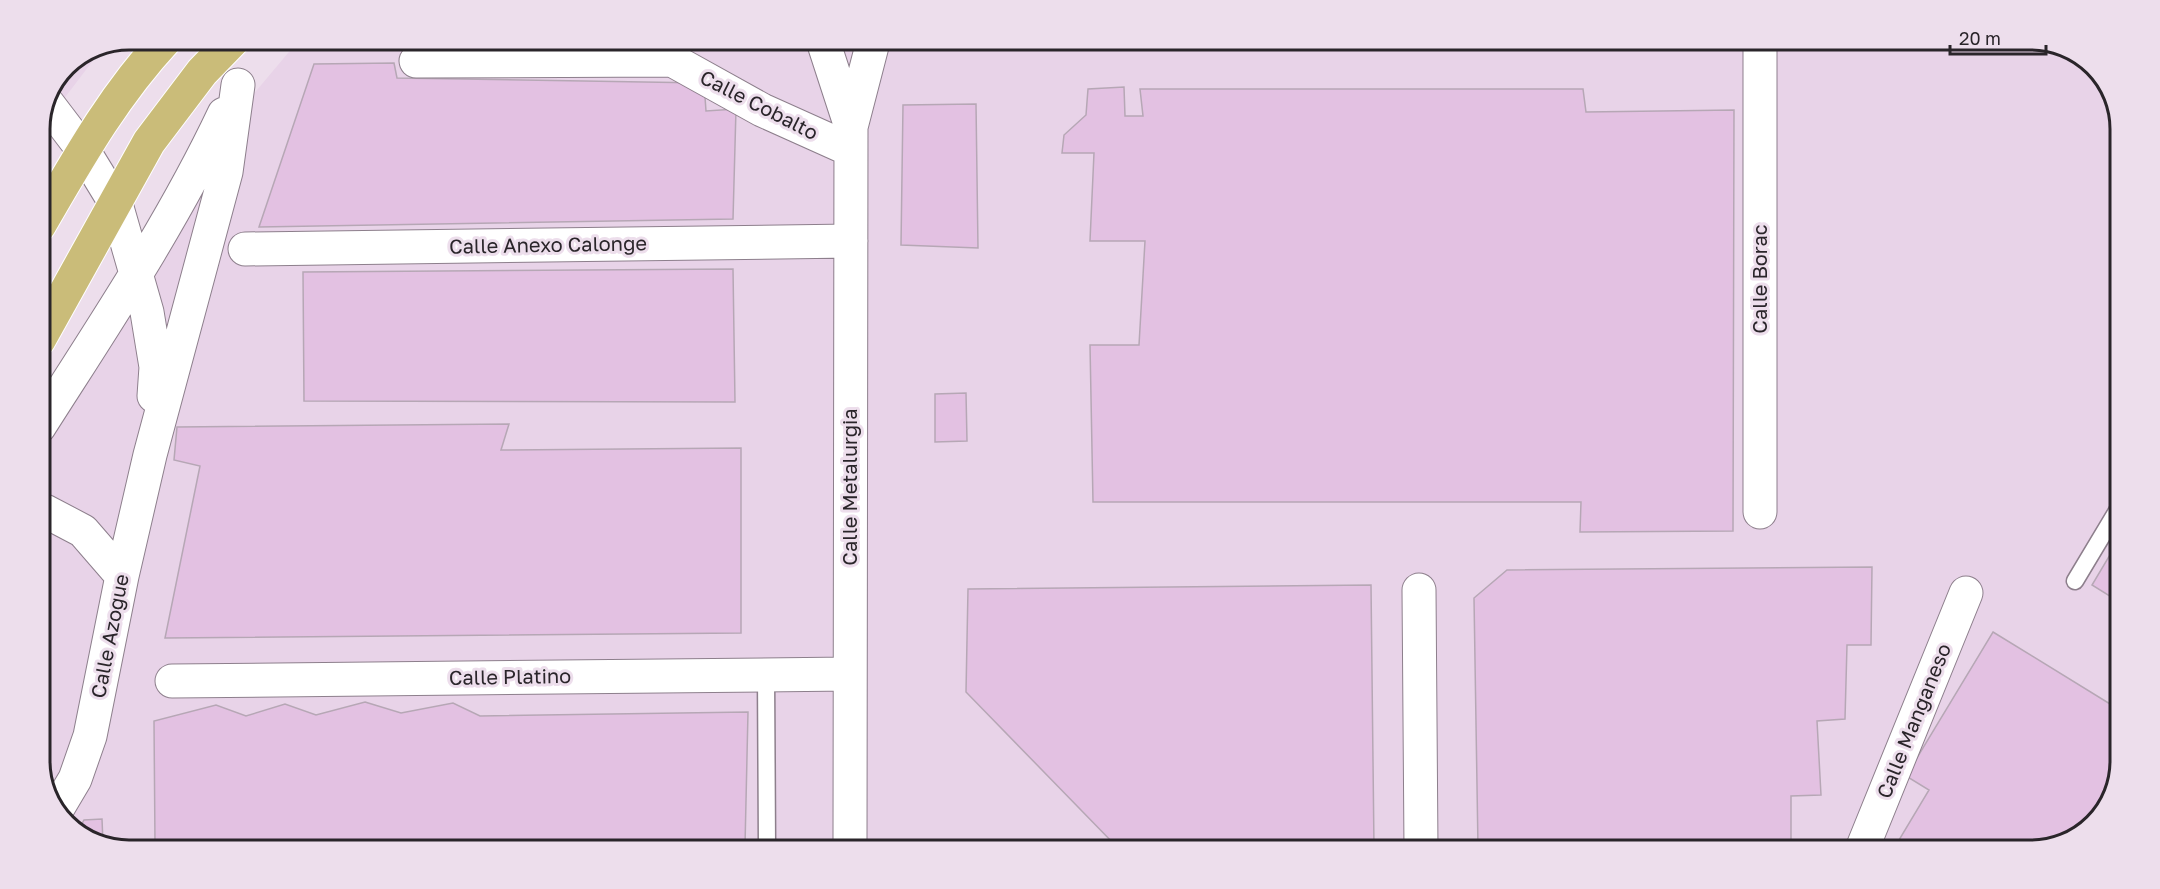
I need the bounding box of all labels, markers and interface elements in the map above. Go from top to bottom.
scale bar [1950,18,2046,56]
text: 20 m [1959,27,2001,49]
street label: Calle Cobalto [696,64,823,144]
street label: Calle Borac [1747,224,1771,334]
street label: Calle Anexo Calonge [449,230,647,258]
street label: Calle Metalurgia [837,408,861,566]
street label: Calle Azogue [85,572,133,700]
street label: Calle Manganeso [1871,640,1955,802]
street label: Calle Platino [449,663,571,689]

